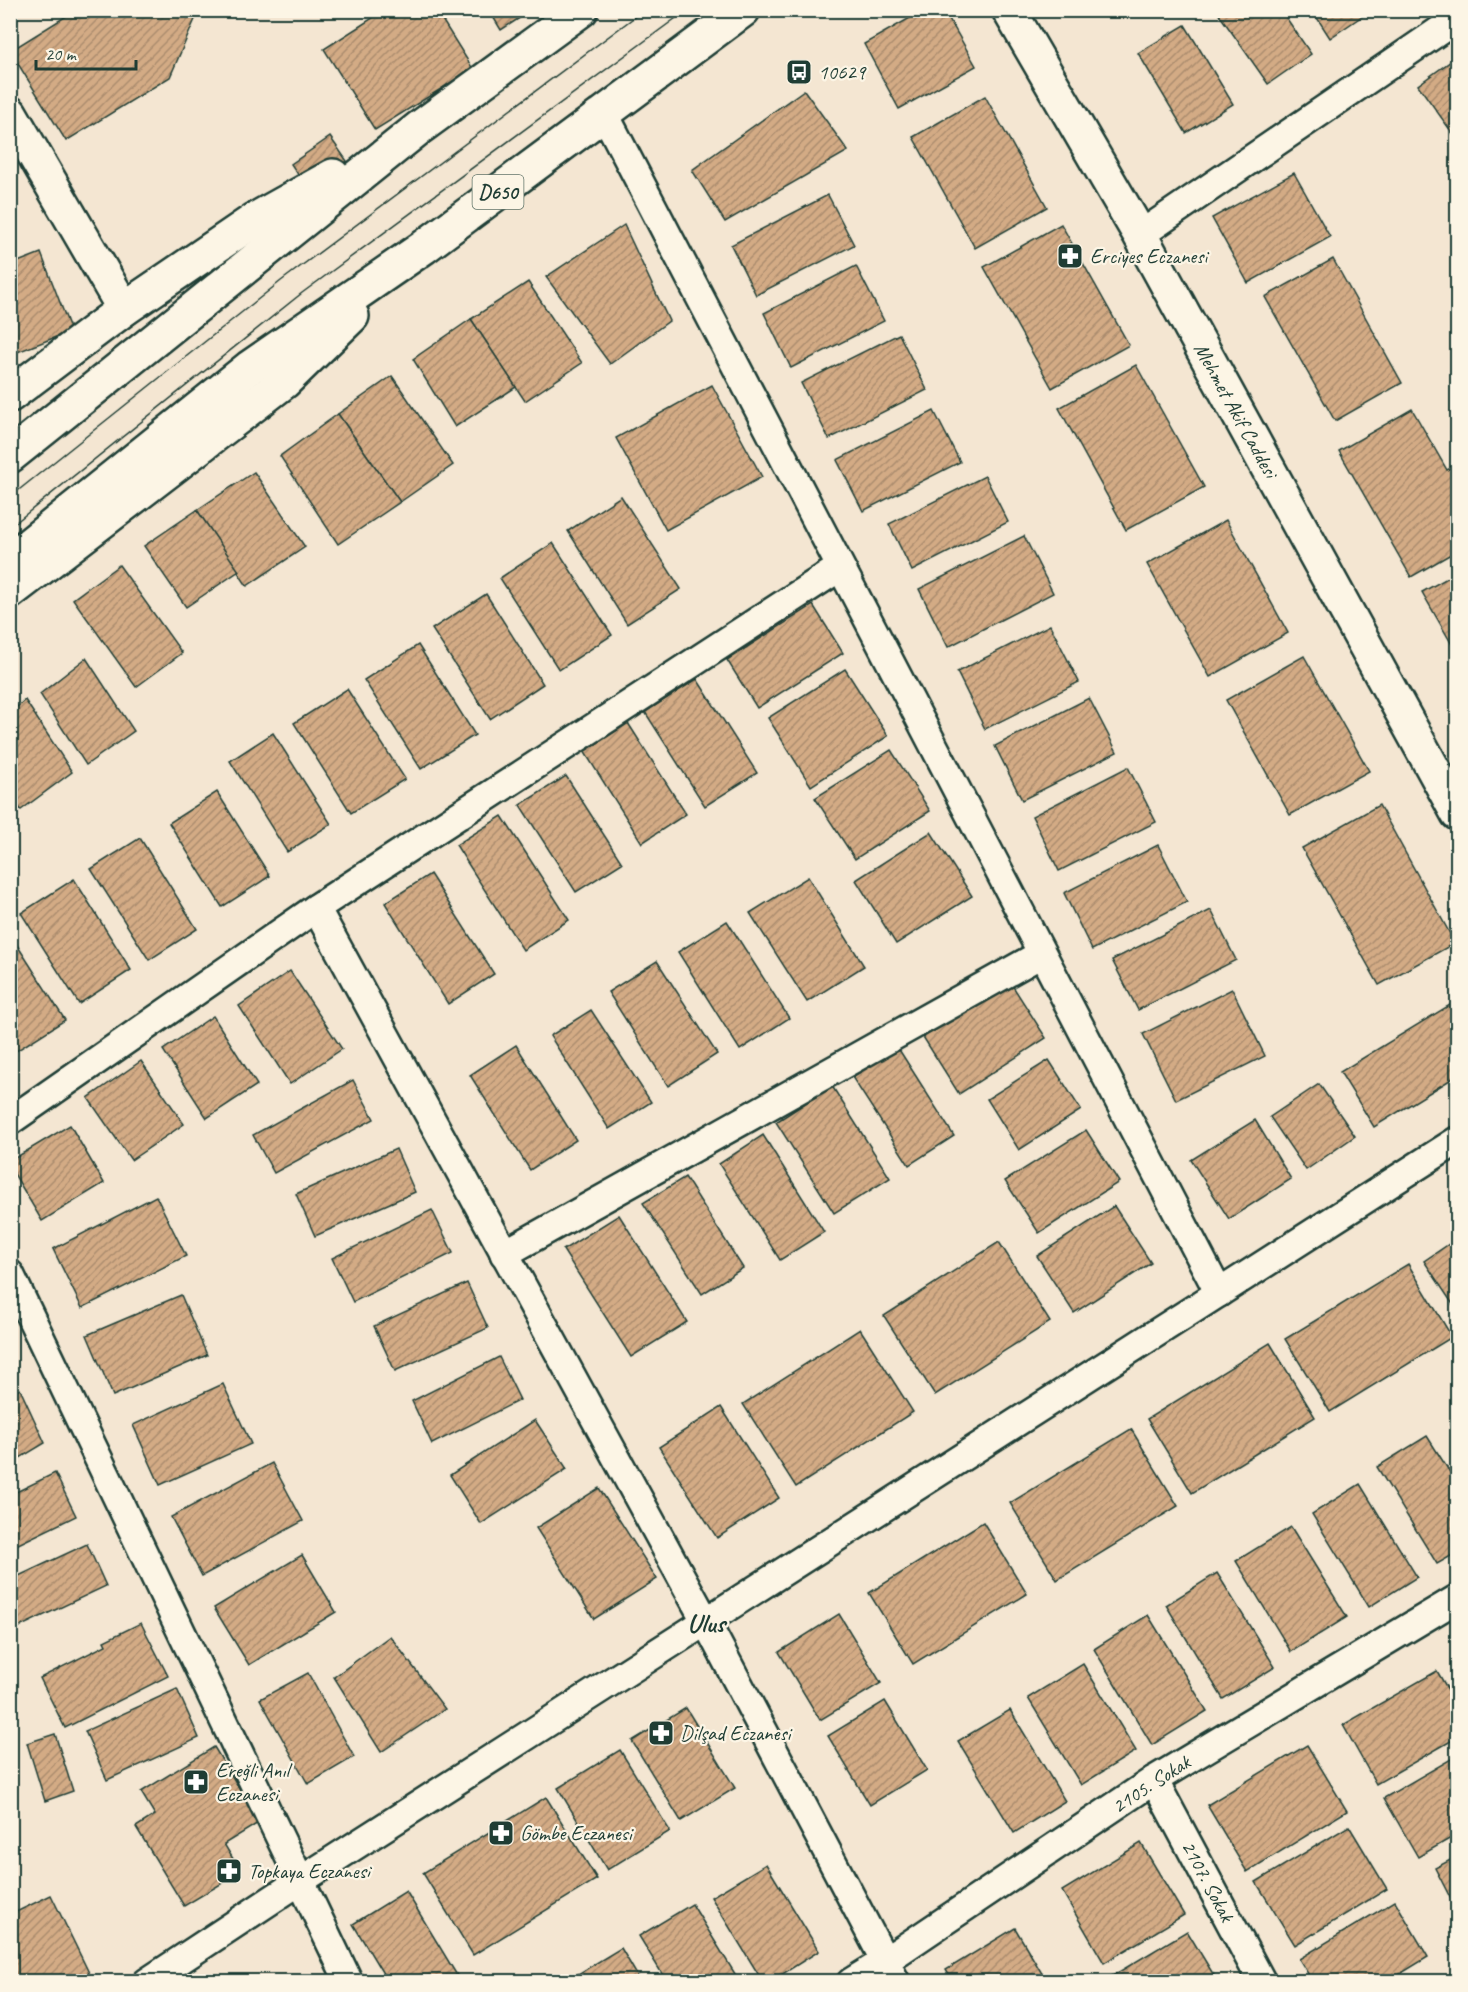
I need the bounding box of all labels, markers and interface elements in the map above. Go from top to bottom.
scale bar [36,33,136,71]
text: 20 m [45,43,78,65]
bus stop icon: 10629 [784,57,814,87]
place label: 10629 [818,59,867,85]
road number: D650 [472,175,524,209]
pharmacy icon: Erciyes Eczanesi [1055,241,1085,271]
place label: Erciyes Eczanesi [1090,243,1210,269]
street label: Mehmet Akif Caddesi [1188,338,1285,485]
district label: Ulus [687,1606,728,1640]
pharmacy icon: Dilşad Eczanesi [646,1718,676,1748]
place label: Dilşad Eczanesi [680,1720,794,1746]
street label: 2105. Sokak [1107,1748,1196,1819]
place label: Ereğli Anıl Eczanesi [216,1757,292,1807]
pharmacy icon: Ereğli Anıl Eczanesi [181,1767,211,1797]
pharmacy icon: Gömbe Eczanesi [486,1818,516,1848]
place label: Gömbe Eczanesi [520,1820,635,1846]
street label: 2107. Sokak [1176,1836,1241,1927]
pharmacy icon: Topkaya Eczanesi [214,1856,244,1886]
place label: Topkaya Eczanesi [248,1858,373,1884]

